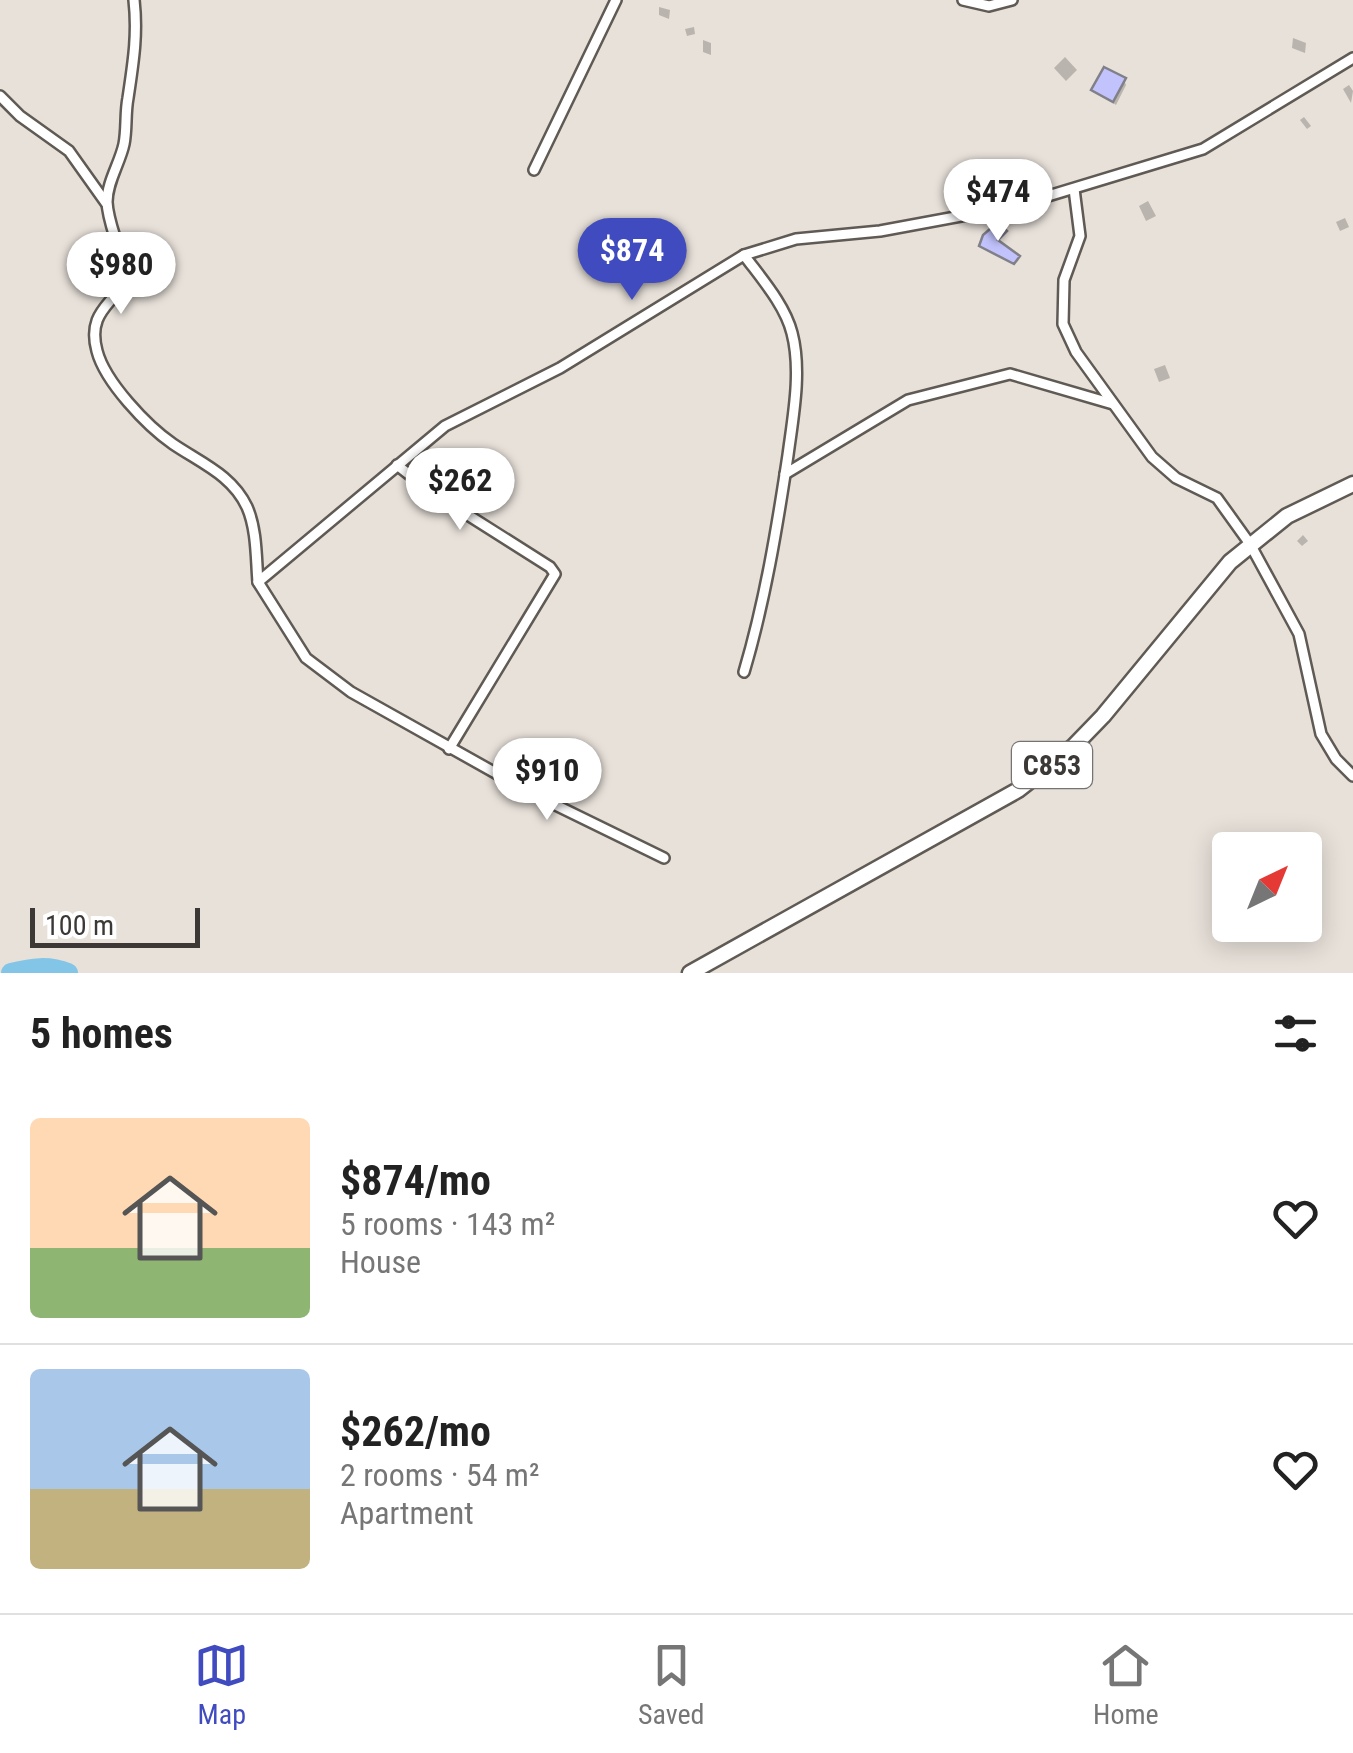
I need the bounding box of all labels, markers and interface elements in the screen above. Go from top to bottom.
pin: $474 [939,159,1057,244]
text: $474 [966,172,1030,210]
pin: $874 [573,218,691,303]
text: $874 [600,231,664,269]
pin: $980 [62,232,180,317]
text: $980 [89,245,153,283]
pin: $262 [401,448,519,533]
text: $262 [428,461,492,499]
pin: $910 [488,738,606,823]
road number: C853 [1012,742,1092,788]
text: $910 [515,751,579,789]
north arrow [1212,832,1322,942]
map controls [1212,832,1322,942]
scale bar [30,903,200,948]
text: 100 m [45,909,114,942]
icon: filters [1268,1006,1323,1061]
text: 5 homes [30,1009,173,1058]
text: $874/mo [340,1156,491,1205]
icon: home [110,1158,230,1278]
icon: heart [1268,1191,1323,1246]
text: 5 rooms · 143 m² [340,1205,555,1243]
text: House [340,1243,421,1281]
text: $262/mo [340,1407,491,1456]
icon: home [110,1409,230,1529]
icon: heart [1268,1442,1323,1497]
text: 2 rooms · 54 m² [340,1456,539,1494]
text: Apartment [340,1494,474,1532]
tab: Map [194,1638,249,1731]
tab: Saved [638,1638,704,1731]
tab: Home [1093,1638,1159,1731]

